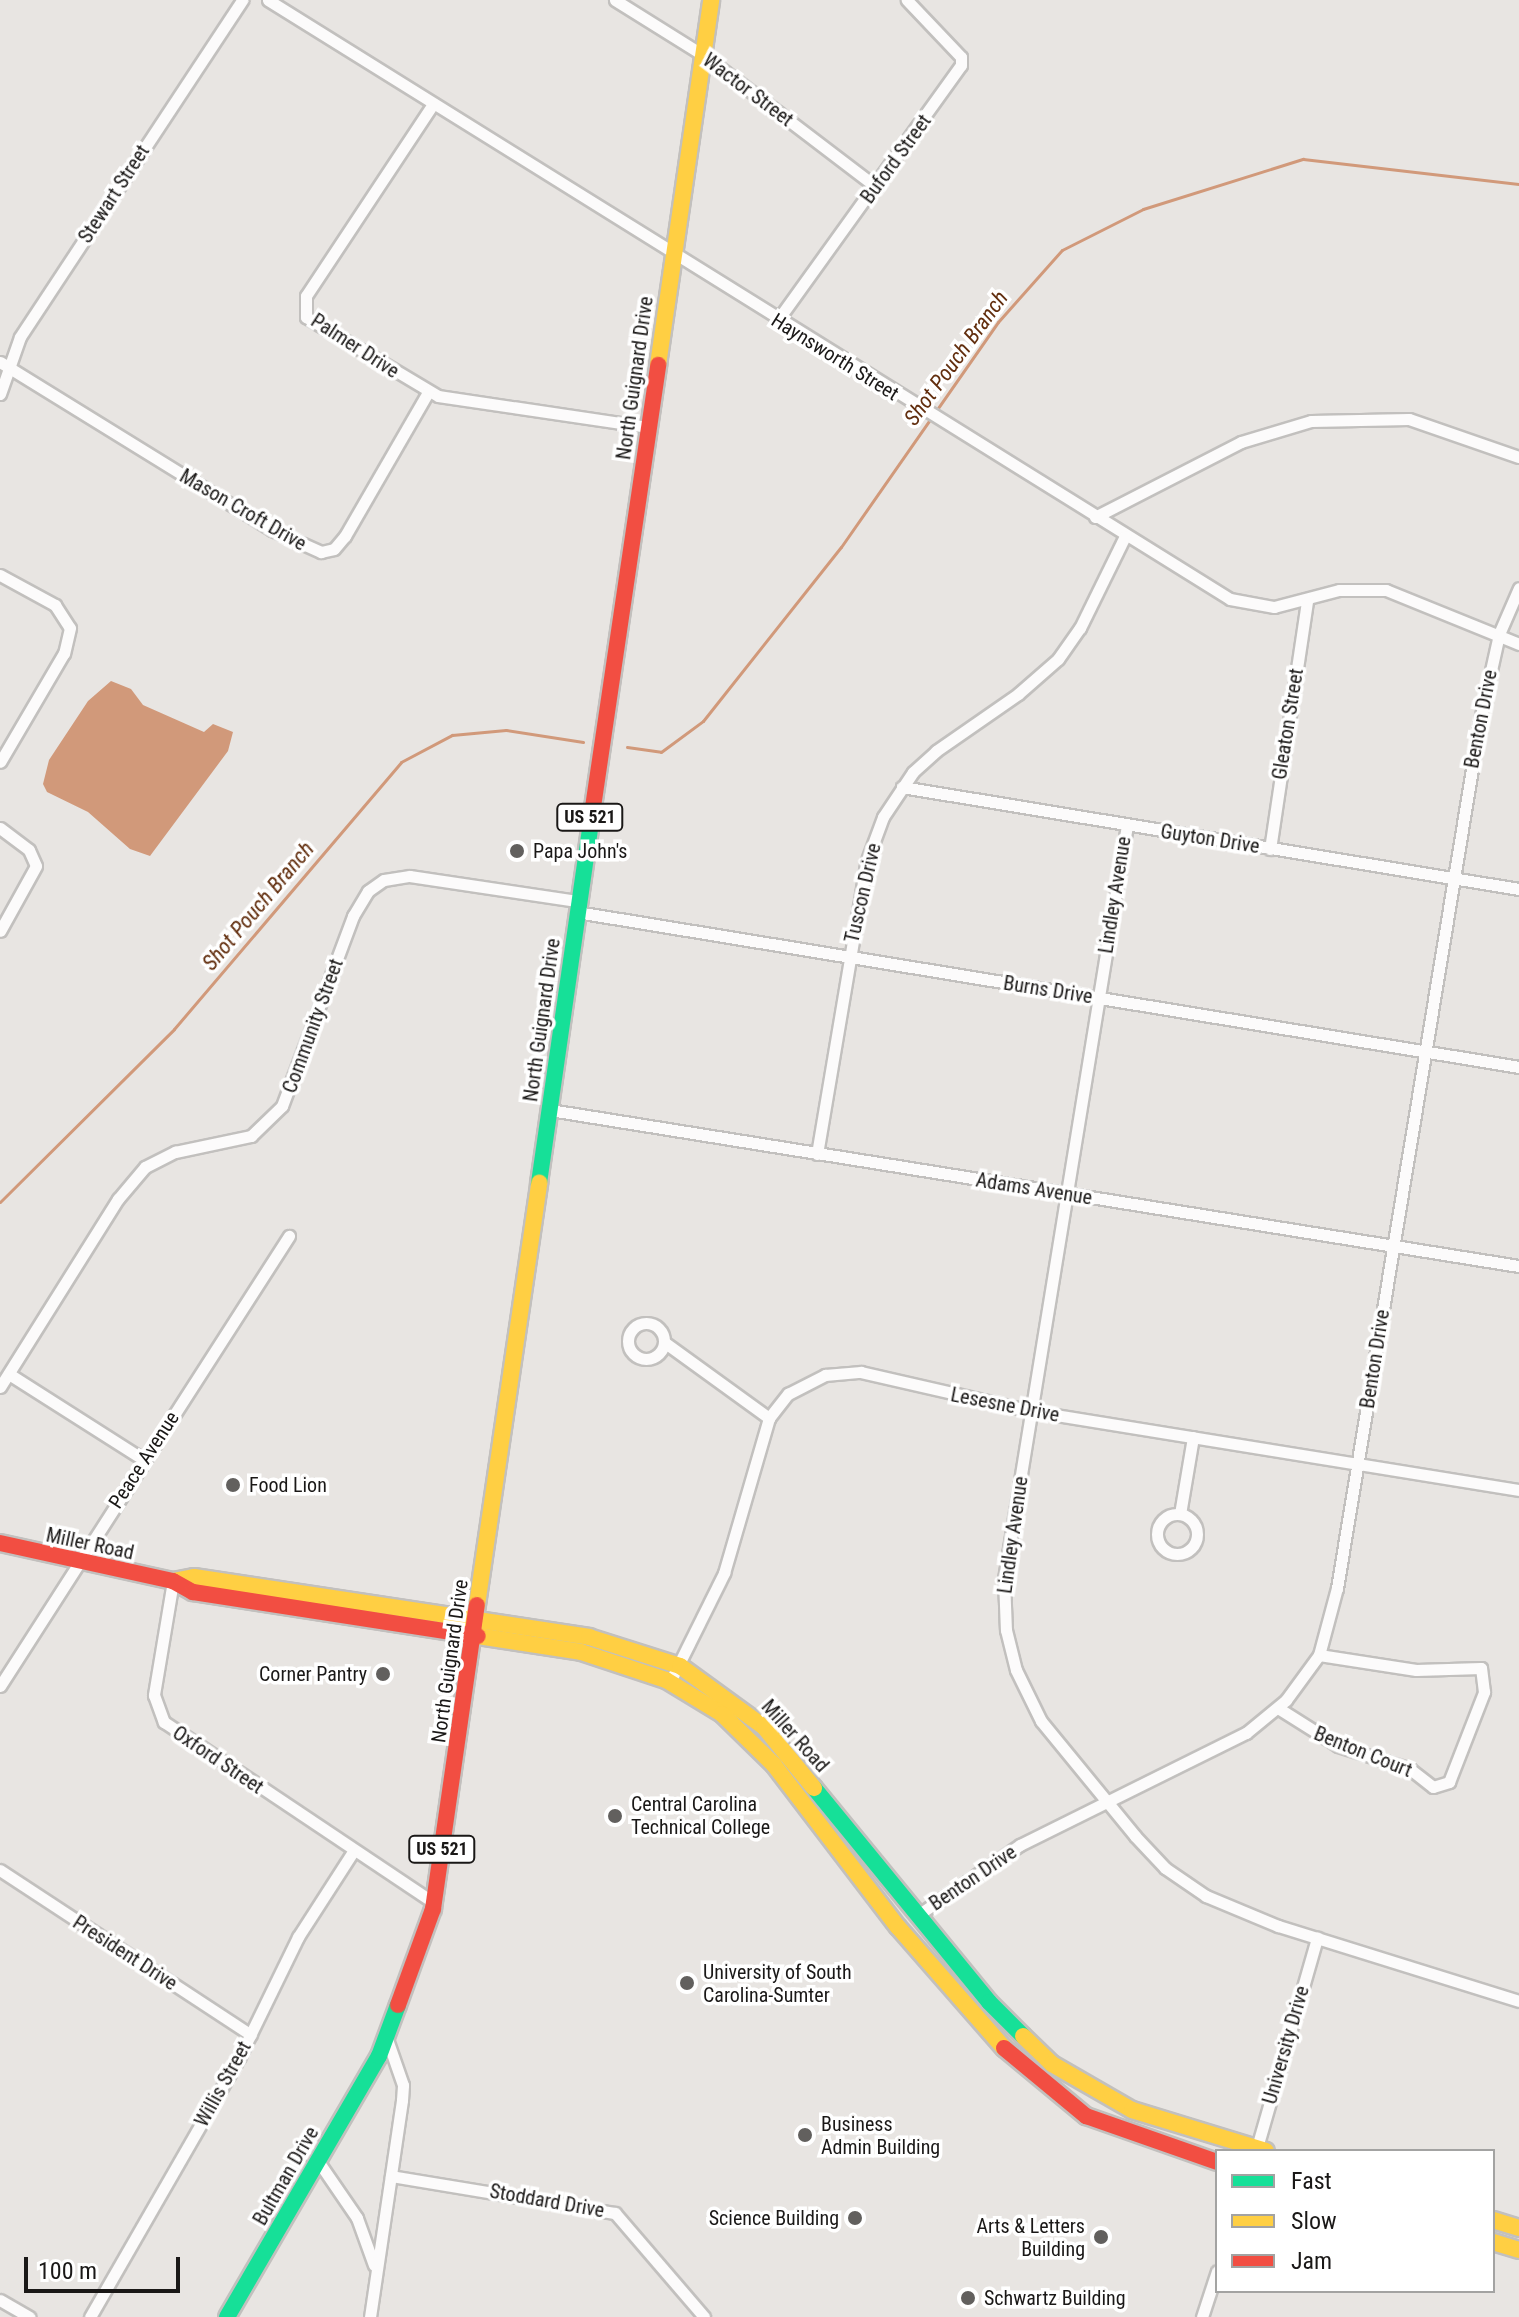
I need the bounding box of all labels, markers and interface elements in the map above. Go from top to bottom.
street label: Wactor Street [698,48,798,132]
street label: Buford Street [856,110,936,208]
street label: Stewart Street [73,140,155,248]
water label: Shot Pouch Branch [898,286,1014,430]
street label: North Guignard Drive [612,295,658,461]
street label: Haynsworth Street [767,308,903,406]
street label: Palmer Drive [306,309,404,383]
street label: Mason Croft Drive [175,464,311,556]
street label: Gleaton Street [1267,667,1309,781]
street label: Benton Drive [1460,668,1502,770]
road number: US 521 [556,803,624,831]
street label: Guyton Drive [1159,819,1261,859]
street label: Lindley Avenue [1094,835,1136,955]
water label: Shot Pouch Branch [197,836,319,976]
place label: Papa John's [533,839,627,863]
street label: Tuscon Drive [840,841,886,945]
marker: Papa John's [508,842,526,860]
street label: North Guignard Drive [519,937,565,1103]
street label: Community Street [278,956,348,1096]
street label: Burns Drive [1002,971,1094,1009]
street label: Adams Avenue [974,1168,1094,1210]
street label: Benton Drive [1355,1308,1395,1410]
street label: Lesesne Drive [949,1383,1061,1427]
street label: Peace Avenue [104,1407,184,1513]
place label: Food Lion [249,1473,327,1497]
street label: Lindley Avenue [993,1475,1033,1595]
marker: Food Lion [224,1476,242,1494]
street label: Miller Road [44,1523,136,1565]
street label: North Guignard Drive [427,1578,473,1744]
place label: Corner Pantry [259,1662,367,1686]
marker: Corner Pantry [374,1665,392,1683]
street label: Miller Road [756,1695,834,1777]
street label: Oxford Street [168,1721,268,1799]
street label: Benton Court [1310,1721,1416,1783]
place label: Central Carolina Technical College [631,1792,770,1839]
marker: Central Carolina Technical College [606,1807,624,1825]
road number: US 521 [408,1835,476,1863]
street label: Benton Drive [925,1840,1021,1916]
street label: President Drive [68,1910,182,1996]
place label: University of South Carolina-Sumter [703,1960,852,2007]
marker: University of South Carolina-Sumter [678,1974,696,1992]
street label: University Drive [1258,1983,1314,2107]
street label: Willis Street [190,2037,256,2131]
place label: Business Admin Building [821,2112,940,2159]
street label: Bultman Drive [248,2122,324,2230]
marker: Business Admin Building [796,2126,814,2144]
legend [1215,2149,1495,2293]
text: Fast [1291,2167,1332,2195]
street label: Stoddard Drive [488,2179,606,2223]
place label: Science Building [709,2206,839,2230]
text: Slow [1291,2207,1337,2235]
marker: Science Building [846,2209,864,2227]
place label: Arts & Letters Building [976,2214,1085,2261]
marker: Arts & Letters Building [1092,2228,1110,2246]
scale bar [28,2241,184,2291]
text: Jam [1291,2247,1332,2275]
text: 100 m [38,2257,97,2285]
place label: Schwartz Building [984,2286,1126,2310]
marker: Schwartz Building [959,2289,977,2307]

